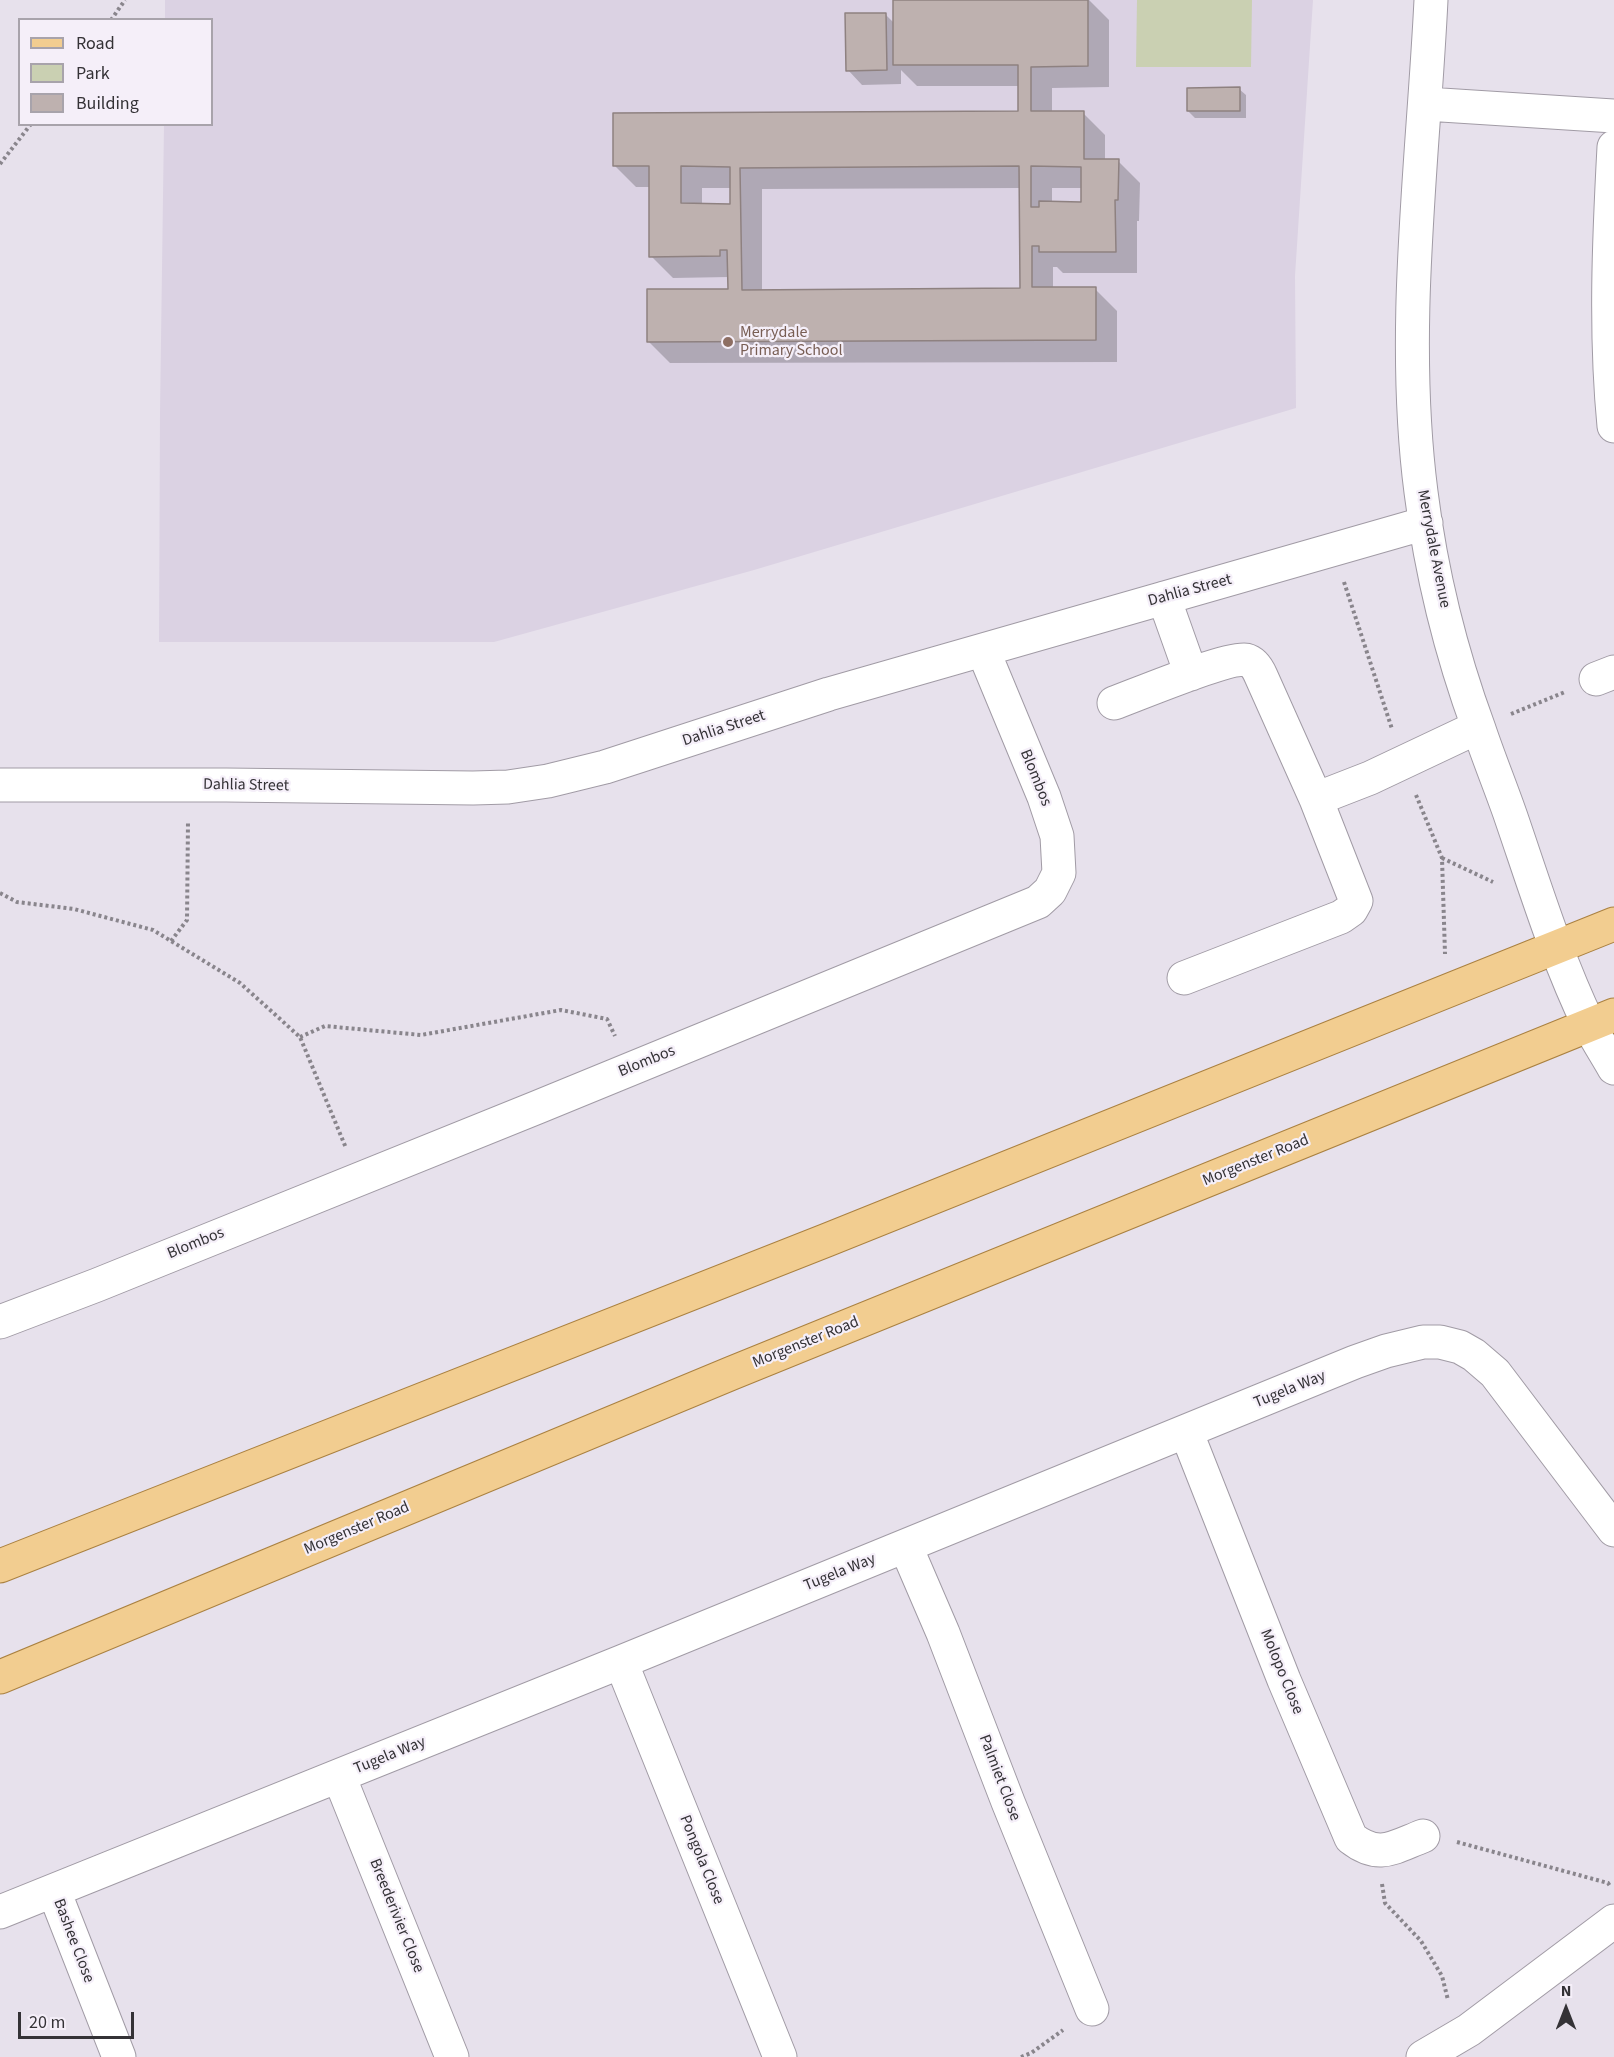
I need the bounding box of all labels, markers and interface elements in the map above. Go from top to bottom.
legend [18,18,213,126]
text: Road [76,31,115,56]
text: Park [76,61,110,86]
text: Building [76,91,139,116]
place label: Merrydale Primary School [740,323,842,361]
marker: Merrydale Primary School [721,335,735,349]
street label: Merrydale Avenue [1412,488,1454,610]
street label: Dahlia Street [1146,571,1234,611]
street label: Dahlia Street [680,707,768,751]
street label: Blombos [1015,747,1055,809]
street label: Dahlia Street [203,776,289,796]
street label: Blombos [616,1042,678,1082]
street label: Morgenster Road [1200,1131,1312,1191]
street label: Blombos [165,1224,227,1264]
street label: Morgenster Road [750,1313,862,1373]
street label: Tugela Way [1251,1367,1329,1413]
street label: Morgenster Road [301,1498,413,1560]
street label: Tugela Way [801,1550,879,1596]
street label: Molopo Close [1255,1627,1307,1717]
street label: Palmiet Close [974,1732,1024,1824]
street label: Tugela Way [351,1733,429,1779]
street label: Pongola Close [674,1813,728,1907]
street label: Breederivier Close [364,1856,428,1976]
street label: Bashee Close [48,1896,98,1986]
north arrow [1536,1979,1596,2039]
text: N [1561,1980,1571,2002]
scale bar [21,2000,136,2038]
text: 20 m [29,2010,65,2035]

